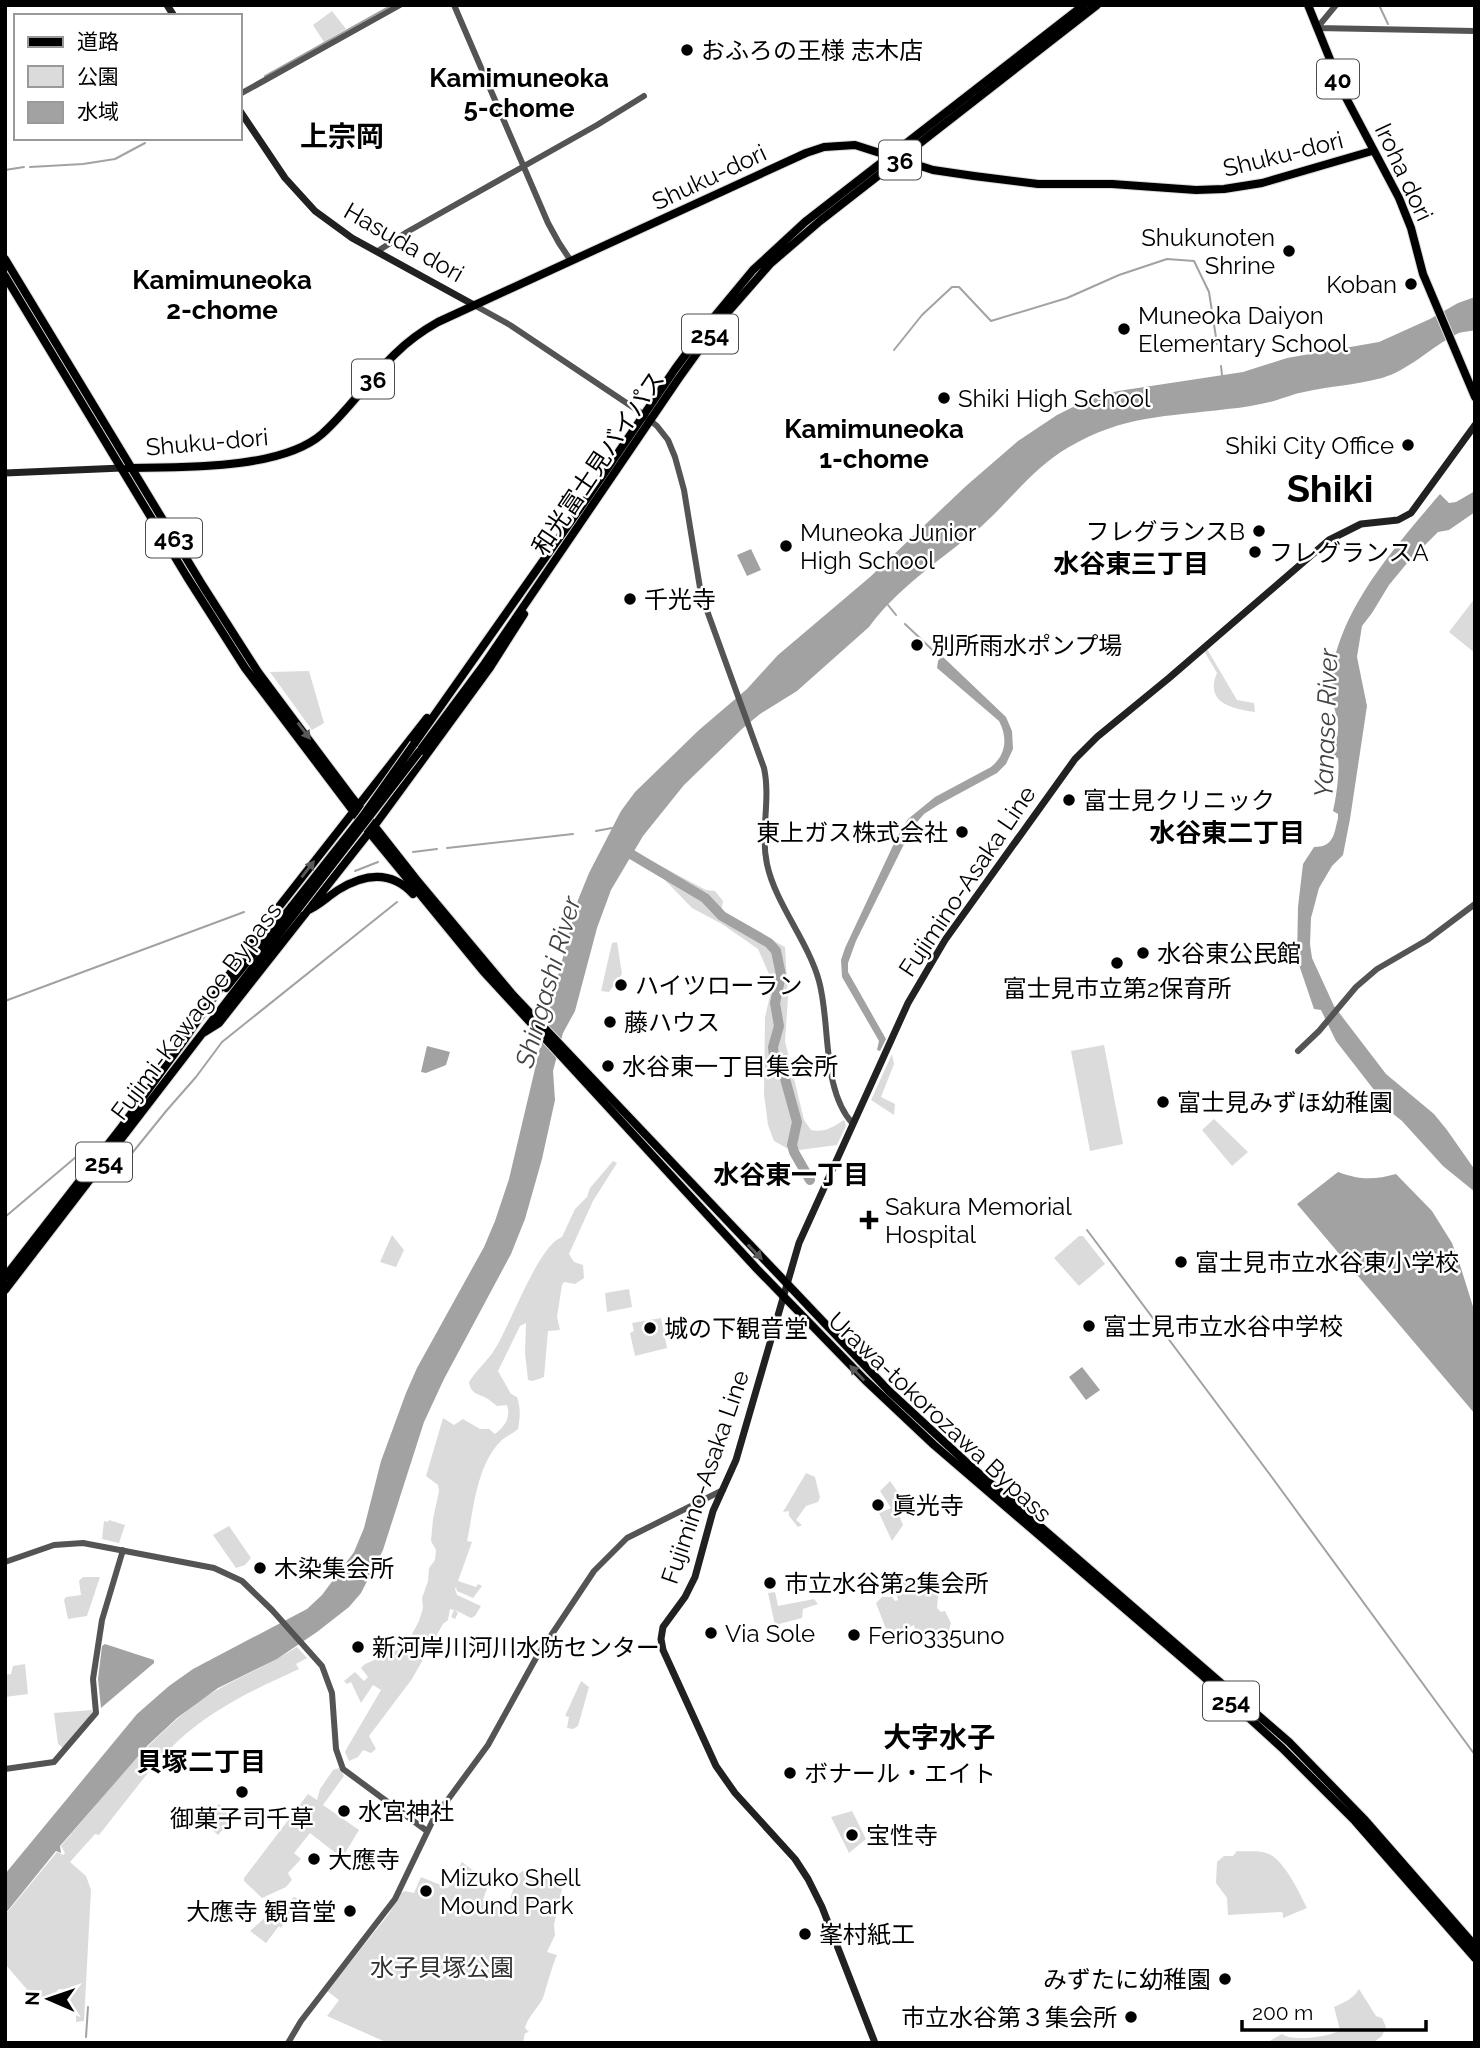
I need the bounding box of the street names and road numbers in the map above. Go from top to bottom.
road number: 40 [1317,60,1359,99]
street label: Iroha dori [1369,119,1439,225]
street label: Shuku-dori [1220,125,1346,183]
street label: Shuku-dori [647,138,771,216]
road number: 36 [879,140,921,180]
street label: Hasuda dori [339,196,469,288]
road number: 254 [682,314,738,354]
road number: 36 [352,360,394,398]
street label: 和光富士見バイパス [526,366,670,560]
street label: Shuku-dori [145,422,269,462]
road number: 463 [146,518,202,558]
street label: Fujimino-Asaka Line [892,780,1042,982]
street label: Fujimi-Kawagoe Bypass [105,896,287,1126]
road number: 254 [76,1142,132,1182]
street label: Urawa-tokorozawa Bypass [822,1306,1058,1528]
street label: Fujimino-Asaka Line [655,1367,755,1587]
road number: 254 [1203,1682,1259,1720]

